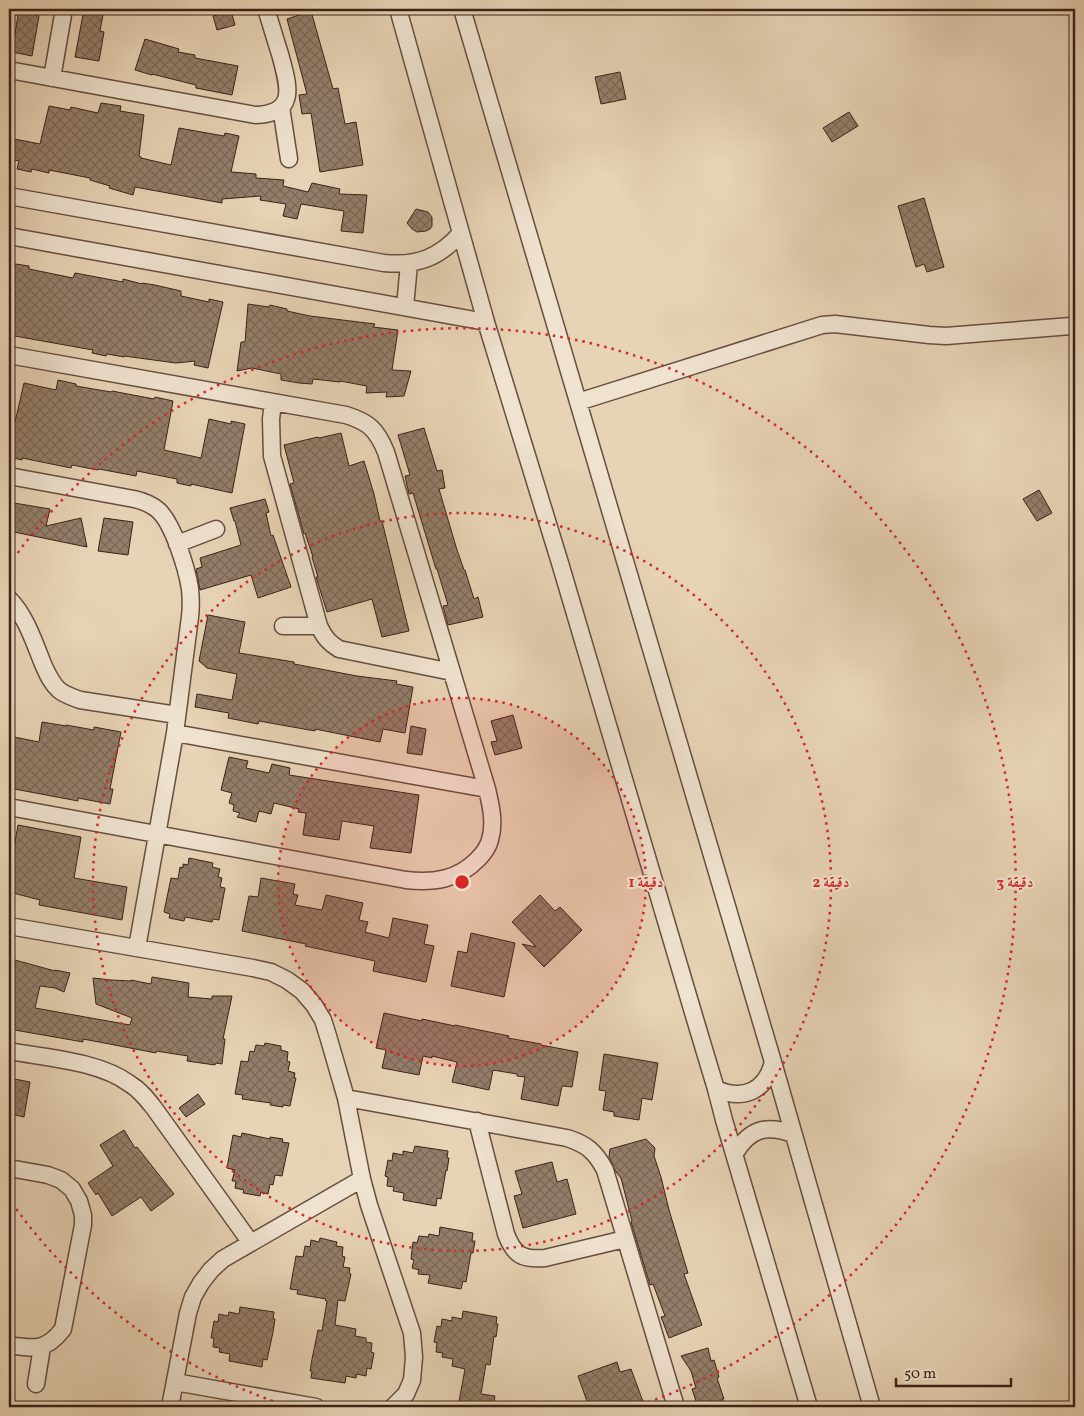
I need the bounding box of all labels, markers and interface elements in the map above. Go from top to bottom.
centre of rings [453,873,471,891]
text: 1 دقيقة [628,873,664,894]
text: 2 دقيقة [812,873,850,894]
text: 3 دقيقة [997,873,1033,894]
scale bar [896,1356,1012,1388]
text: 50 m [904,1364,936,1385]

